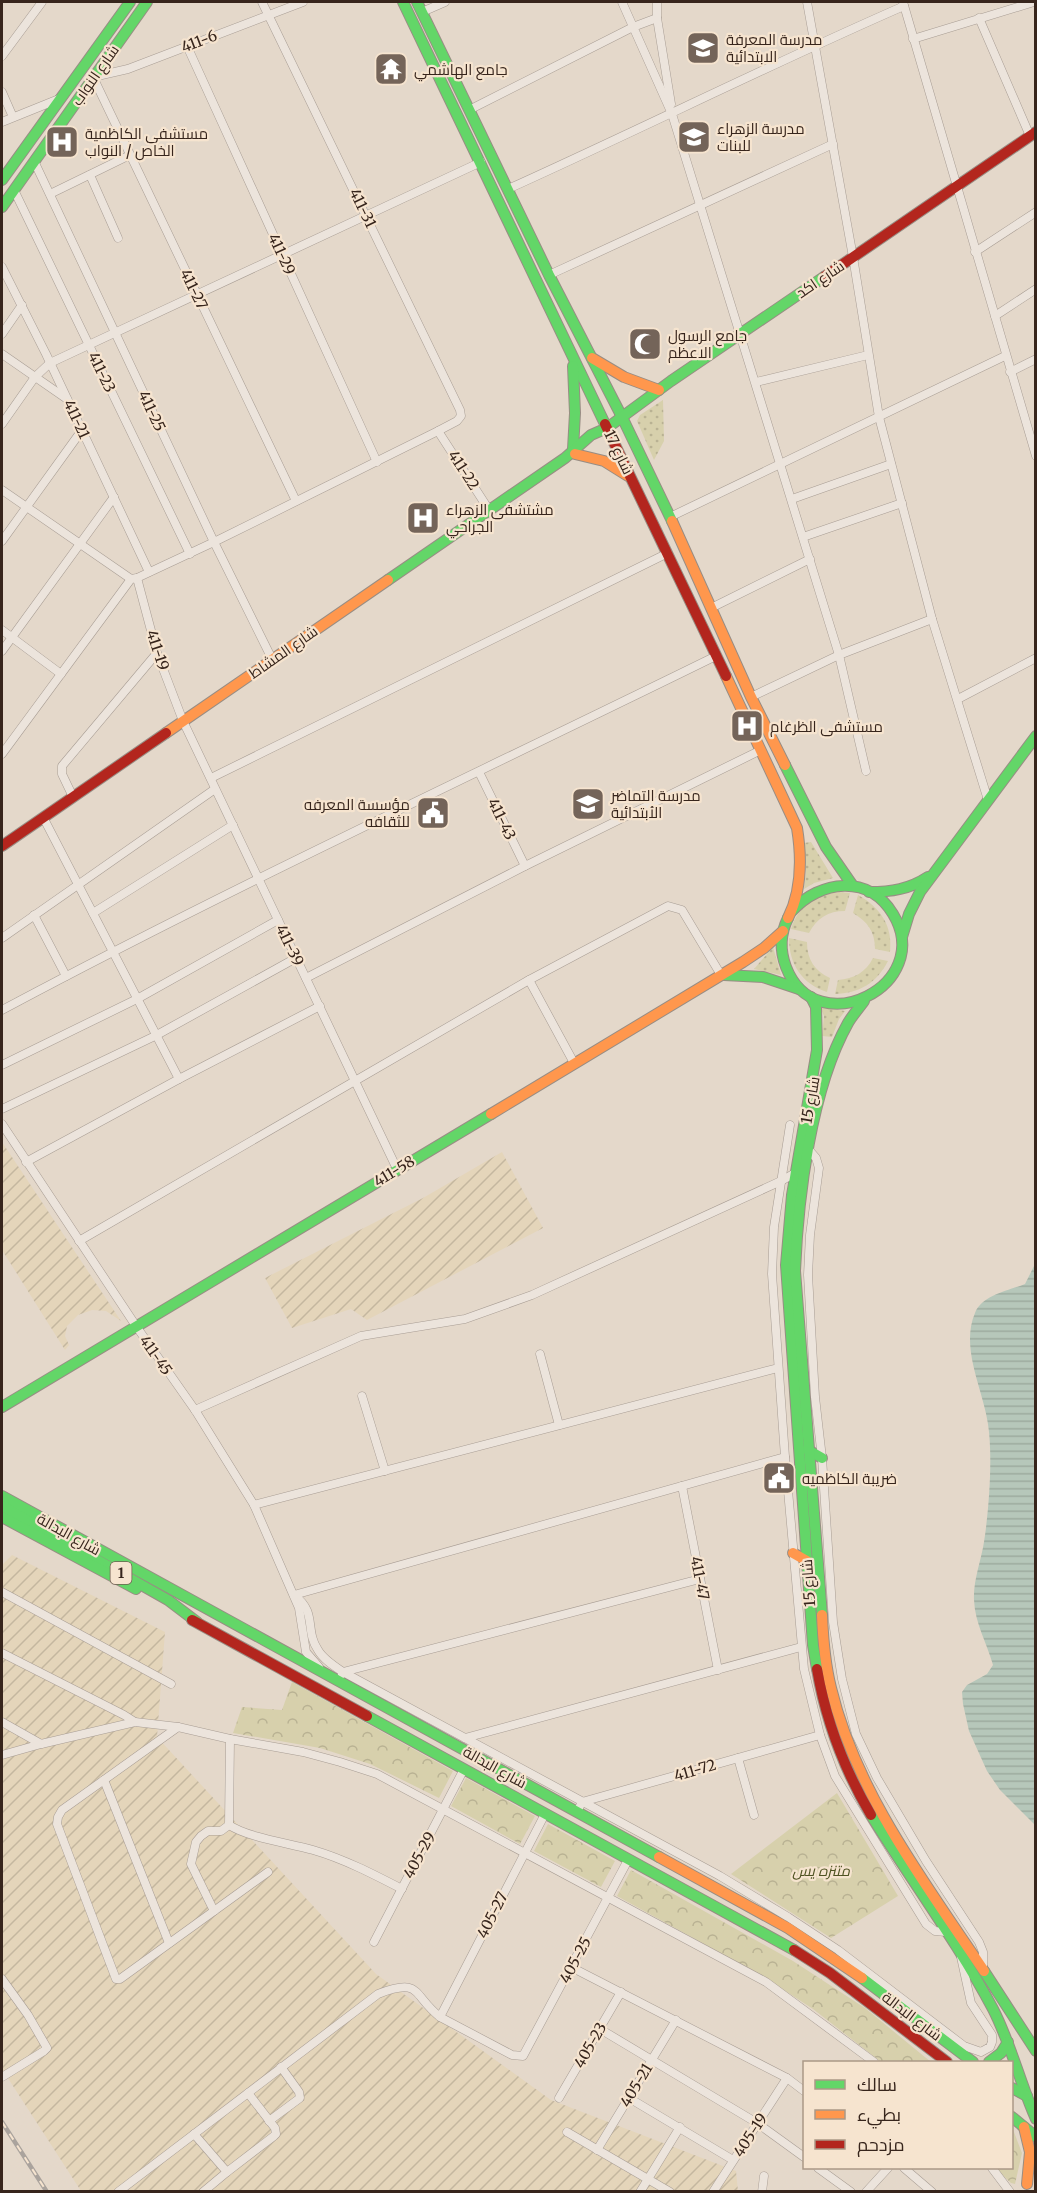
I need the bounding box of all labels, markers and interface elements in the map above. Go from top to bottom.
street label: 411-6 [178,25,220,57]
school or university icon: مدرسة المعرفة الابتدائية [685,30,721,66]
place label: مدرسة المعرفة الابتدائية [726,30,822,66]
street label: شارع النواب [67,41,124,110]
temple icon: جامع الهاشمي [373,51,409,87]
place label: جامع الهاشمي [414,60,508,82]
school or university icon: مدرسة الزهراء للبنات [676,119,712,155]
place label: مدرسة الزهراء للبنات [717,119,805,155]
hospital icon: مستشفى الكاظمية الخاص / النواب [44,124,80,160]
place label: مستشفى الكاظمية الخاص / النواب [85,124,208,161]
street label: 411-31 [345,185,381,231]
street label: 411-29 [264,230,300,278]
street label: شارع اكد [792,256,849,304]
street label: 411-27 [176,266,212,313]
mosque icon: جامع الرسول الاعظم [627,326,663,362]
place label: جامع الرسول الاعظم [668,326,747,363]
street label: 411-23 [84,349,120,395]
street label: 411-25 [134,388,170,434]
street label: 411-21 [60,396,94,442]
street label: شارع 17 [598,427,638,478]
street label: 411-22 [444,447,484,493]
hospital icon: مشتشفى الزهراء الجراحي [405,500,441,536]
place label: مشتشفى الزهراء الجراحي [446,500,554,539]
street label: شارع المشاط [245,621,322,684]
street label: 411-19 [143,627,173,673]
hospital icon: مستشفى الظرغام [729,708,765,744]
place label: مستشفى الظرغام [770,717,883,737]
school or university icon: مدرسة التماضر الأبتدائية [570,786,606,822]
place label: مدرسة التماضر الأبتدائية [610,786,701,822]
place label: مؤسسة المعرفه للثقافه [304,795,410,831]
public building icon: مؤسسة المعرفه للثقافه [415,795,451,831]
street label: 411-43 [484,795,520,843]
street label: 411-39 [272,921,308,969]
street label: شارع 15 [797,1075,825,1125]
street label: 411-58 [370,1151,418,1191]
street label: 411-45 [135,1331,177,1379]
public building icon: ضريبة الكاظميه [761,1460,797,1496]
place label: ضريبة الكاظميه [802,1469,897,1488]
street label: شارع البدالة [33,1509,104,1561]
street label: 411-47 [686,1555,714,1602]
street label: شارع 15 [797,1558,821,1607]
road number: 1 [110,1562,132,1584]
street label: شارع البدالة [459,1742,530,1794]
street label: 411-72 [672,1755,718,1785]
street label: 405-29 [399,1828,439,1882]
park label: متنزه يس [792,1861,850,1880]
street label: 405-27 [472,1888,512,1941]
street label: 405-25 [555,1934,595,1986]
street label: شارع البدالة [877,1987,946,2046]
street label: 405-23 [569,2019,611,2071]
street label: 405-21 [616,2059,657,2110]
legend [803,2061,1013,2169]
text: سالك [857,2073,897,2096]
text: بطيء [857,2103,901,2129]
street label: 405-19 [729,2110,771,2160]
text: مزدحم [857,2133,905,2157]

